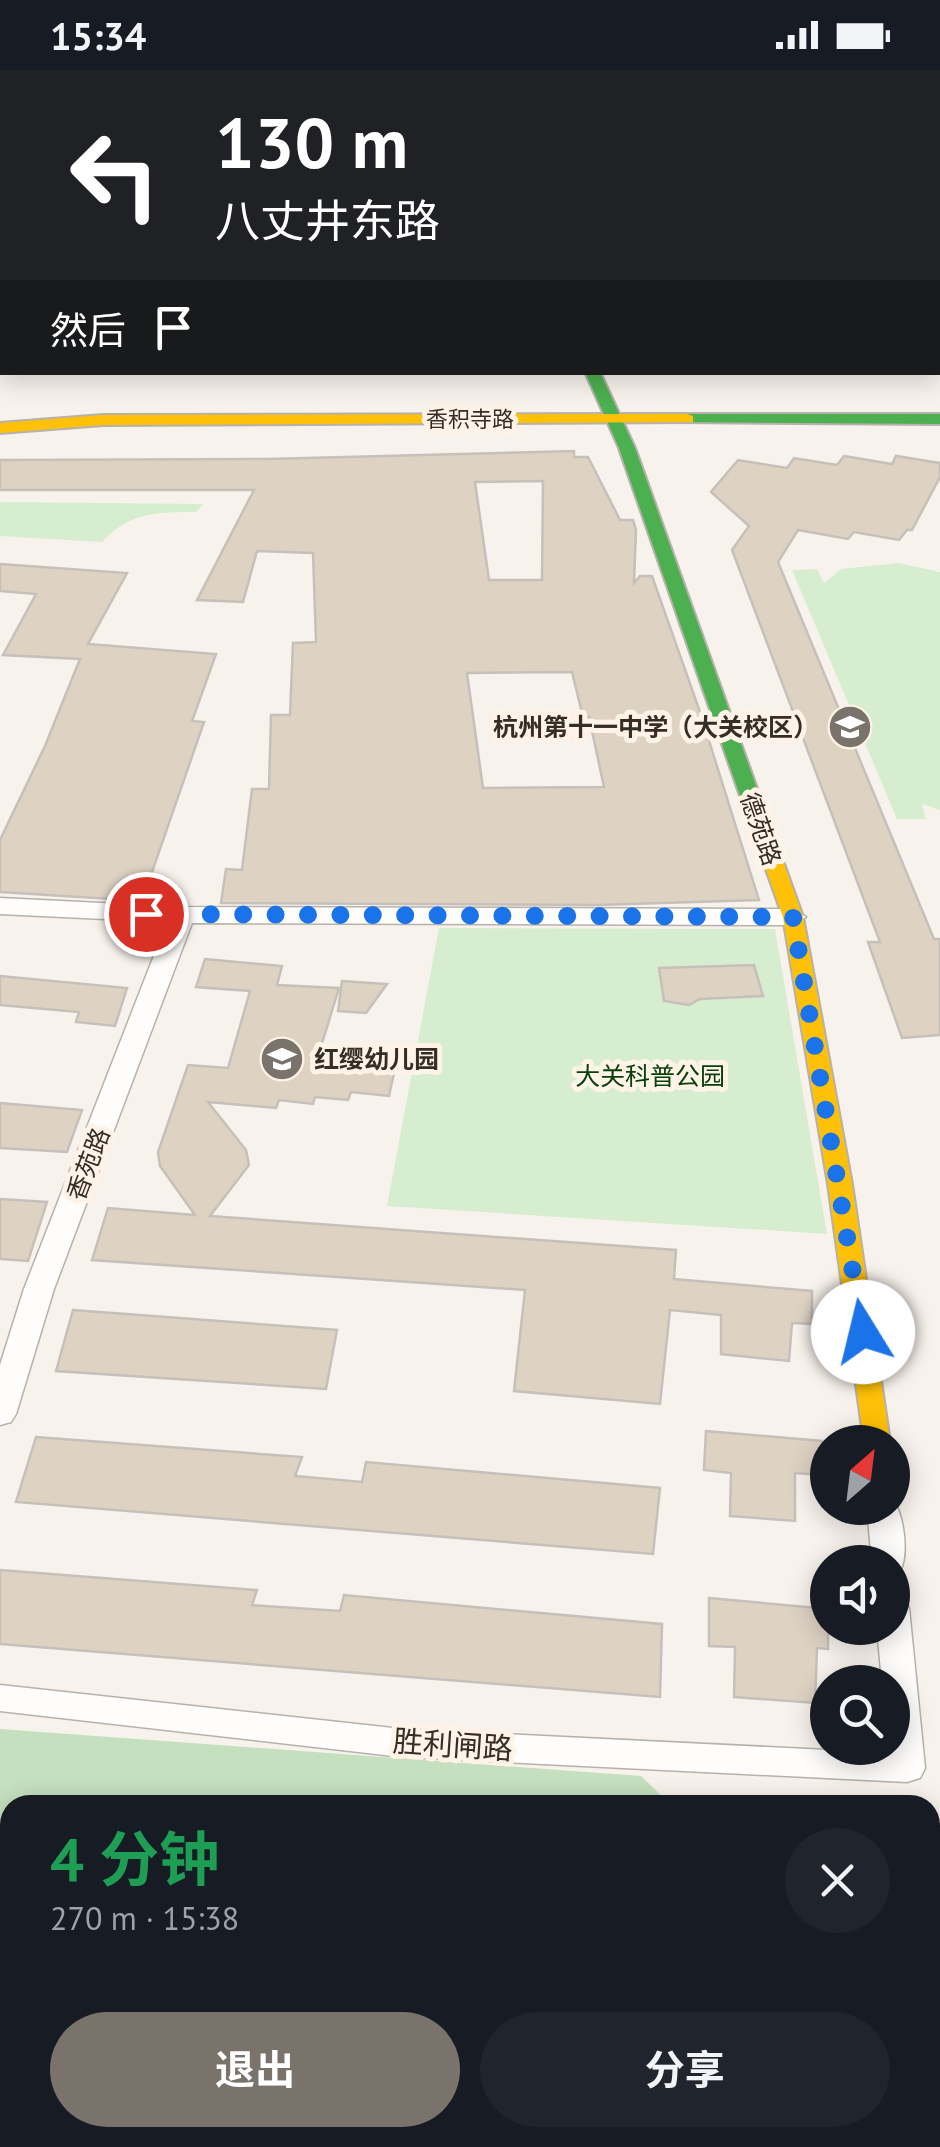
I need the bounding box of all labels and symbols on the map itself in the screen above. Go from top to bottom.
street label: 香积寺路 [426,405,514,433]
school or university icon: 杭州第十一中学（大关校区） [827,704,873,750]
place label: 杭州第十一中学（大关校区） [493,711,818,743]
street label: 德苑路 [734,788,788,870]
pin [104,872,189,957]
school or university icon: 红缨幼儿园 [259,1036,305,1082]
place label: 红缨幼儿园 [314,1043,439,1075]
park label: 大关科普公园 [575,1060,725,1092]
street label: 香苑路 [60,1123,116,1205]
position arrow [811,1280,915,1384]
north arrow [810,1425,910,1525]
street label: 胜利闸路 [392,1720,514,1768]

